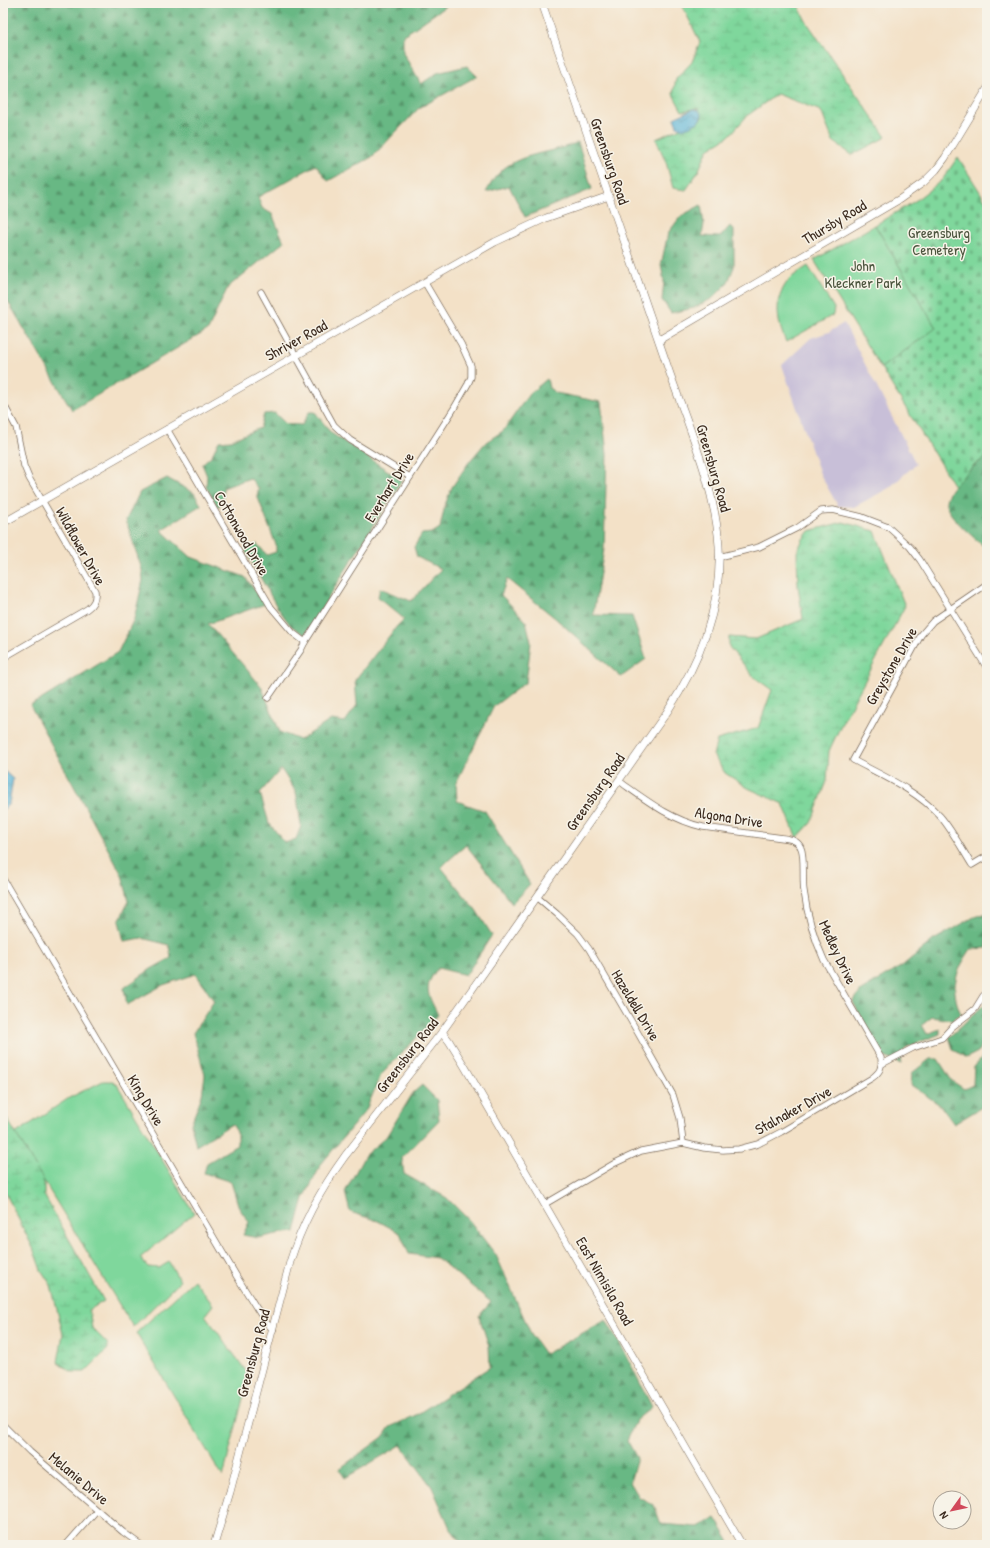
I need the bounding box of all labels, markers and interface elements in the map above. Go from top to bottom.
street label: Greensburg Road [585,115,635,207]
street label: Thursby Road [798,195,870,249]
park label: Greensburg Cemetery [908,222,970,260]
park label: John Kleckner Park [825,255,901,293]
street label: Shriver Road [261,314,331,366]
street label: Greensburg Road [691,422,737,514]
street label: Everhart Drive [359,448,419,526]
street label: Cottonwood Drive [209,487,275,579]
street label: Wildflower Drive [51,503,111,589]
street label: Greystone Drive [860,623,922,709]
street label: Greensburg Road [561,749,630,835]
street label: Algona Drive [694,801,764,833]
street label: Medley Drive [814,916,862,988]
street label: Hazeldell Drive [607,966,665,1044]
street label: Greensburg Road [371,1013,443,1097]
street label: King Drive [122,1070,170,1130]
street label: Stalnaker Drive [751,1080,835,1140]
street label: East Nimisila Road [571,1233,639,1329]
street label: Greensburg Road [231,1307,275,1399]
street label: Melanie Drive [44,1447,114,1509]
north arrow [932,1490,972,1530]
text: N [936,1509,951,1522]

